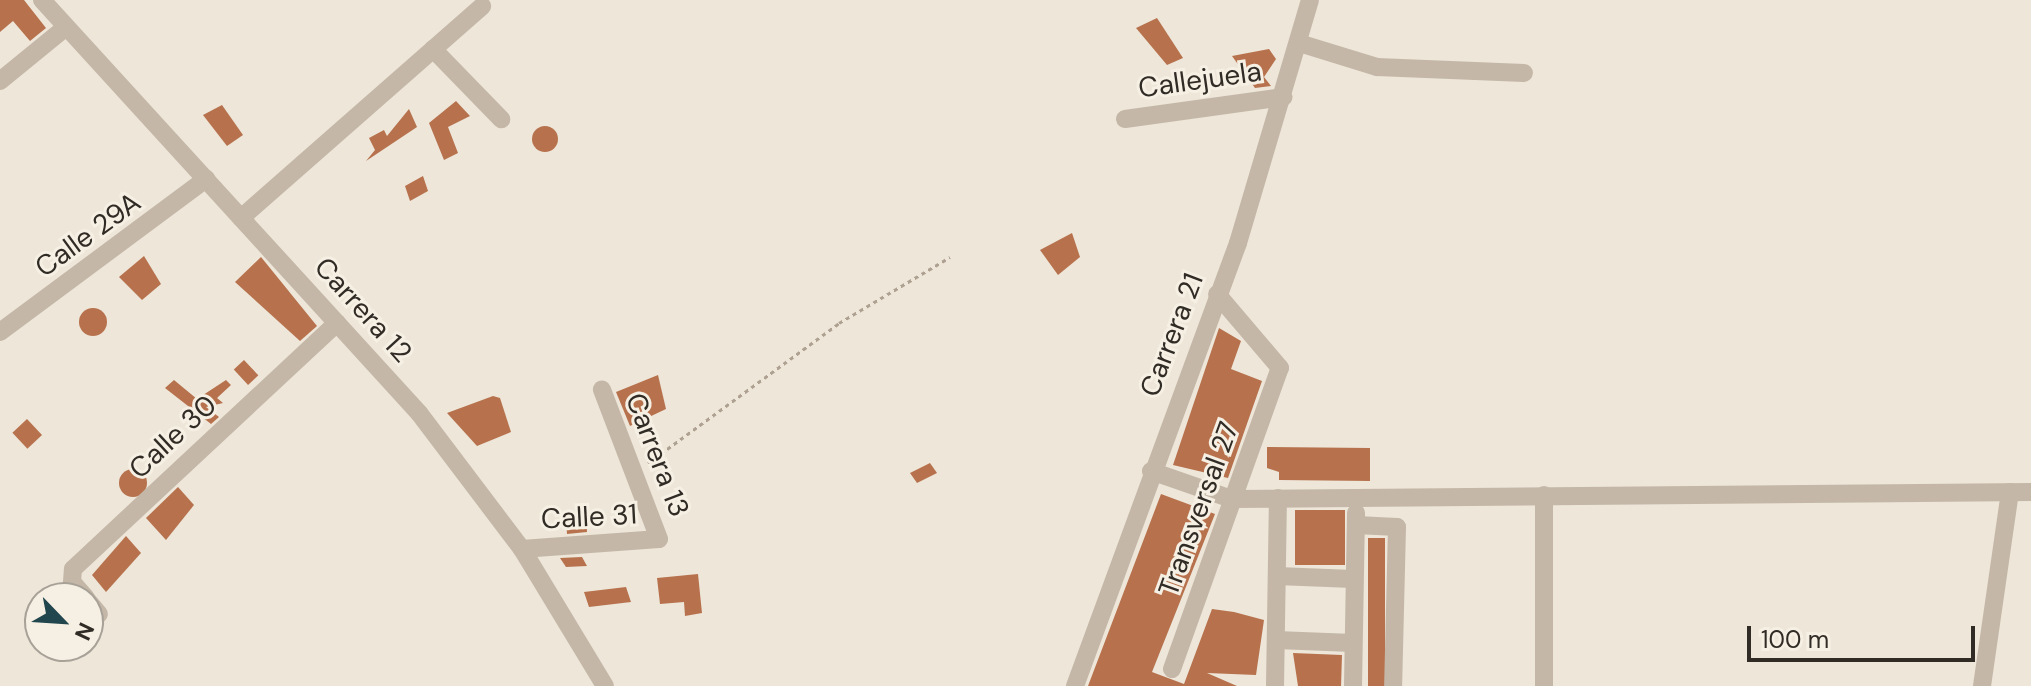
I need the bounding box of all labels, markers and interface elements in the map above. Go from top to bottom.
street label: Callejuela [1136,55,1264,105]
street label: Calle 29A [29,186,147,284]
street label: Carrera 12 [307,251,419,369]
street label: Carrera 21 [1133,269,1211,401]
street label: Calle 30 [122,388,224,486]
street label: Carrera 13 [618,388,696,522]
street label: Transversal 27 [1152,417,1246,601]
street label: Calle 31 [540,498,638,536]
north arrow [24,582,104,662]
scale bar [1751,610,1979,660]
text: N [68,618,101,645]
text: 100 m [1761,624,1829,655]

